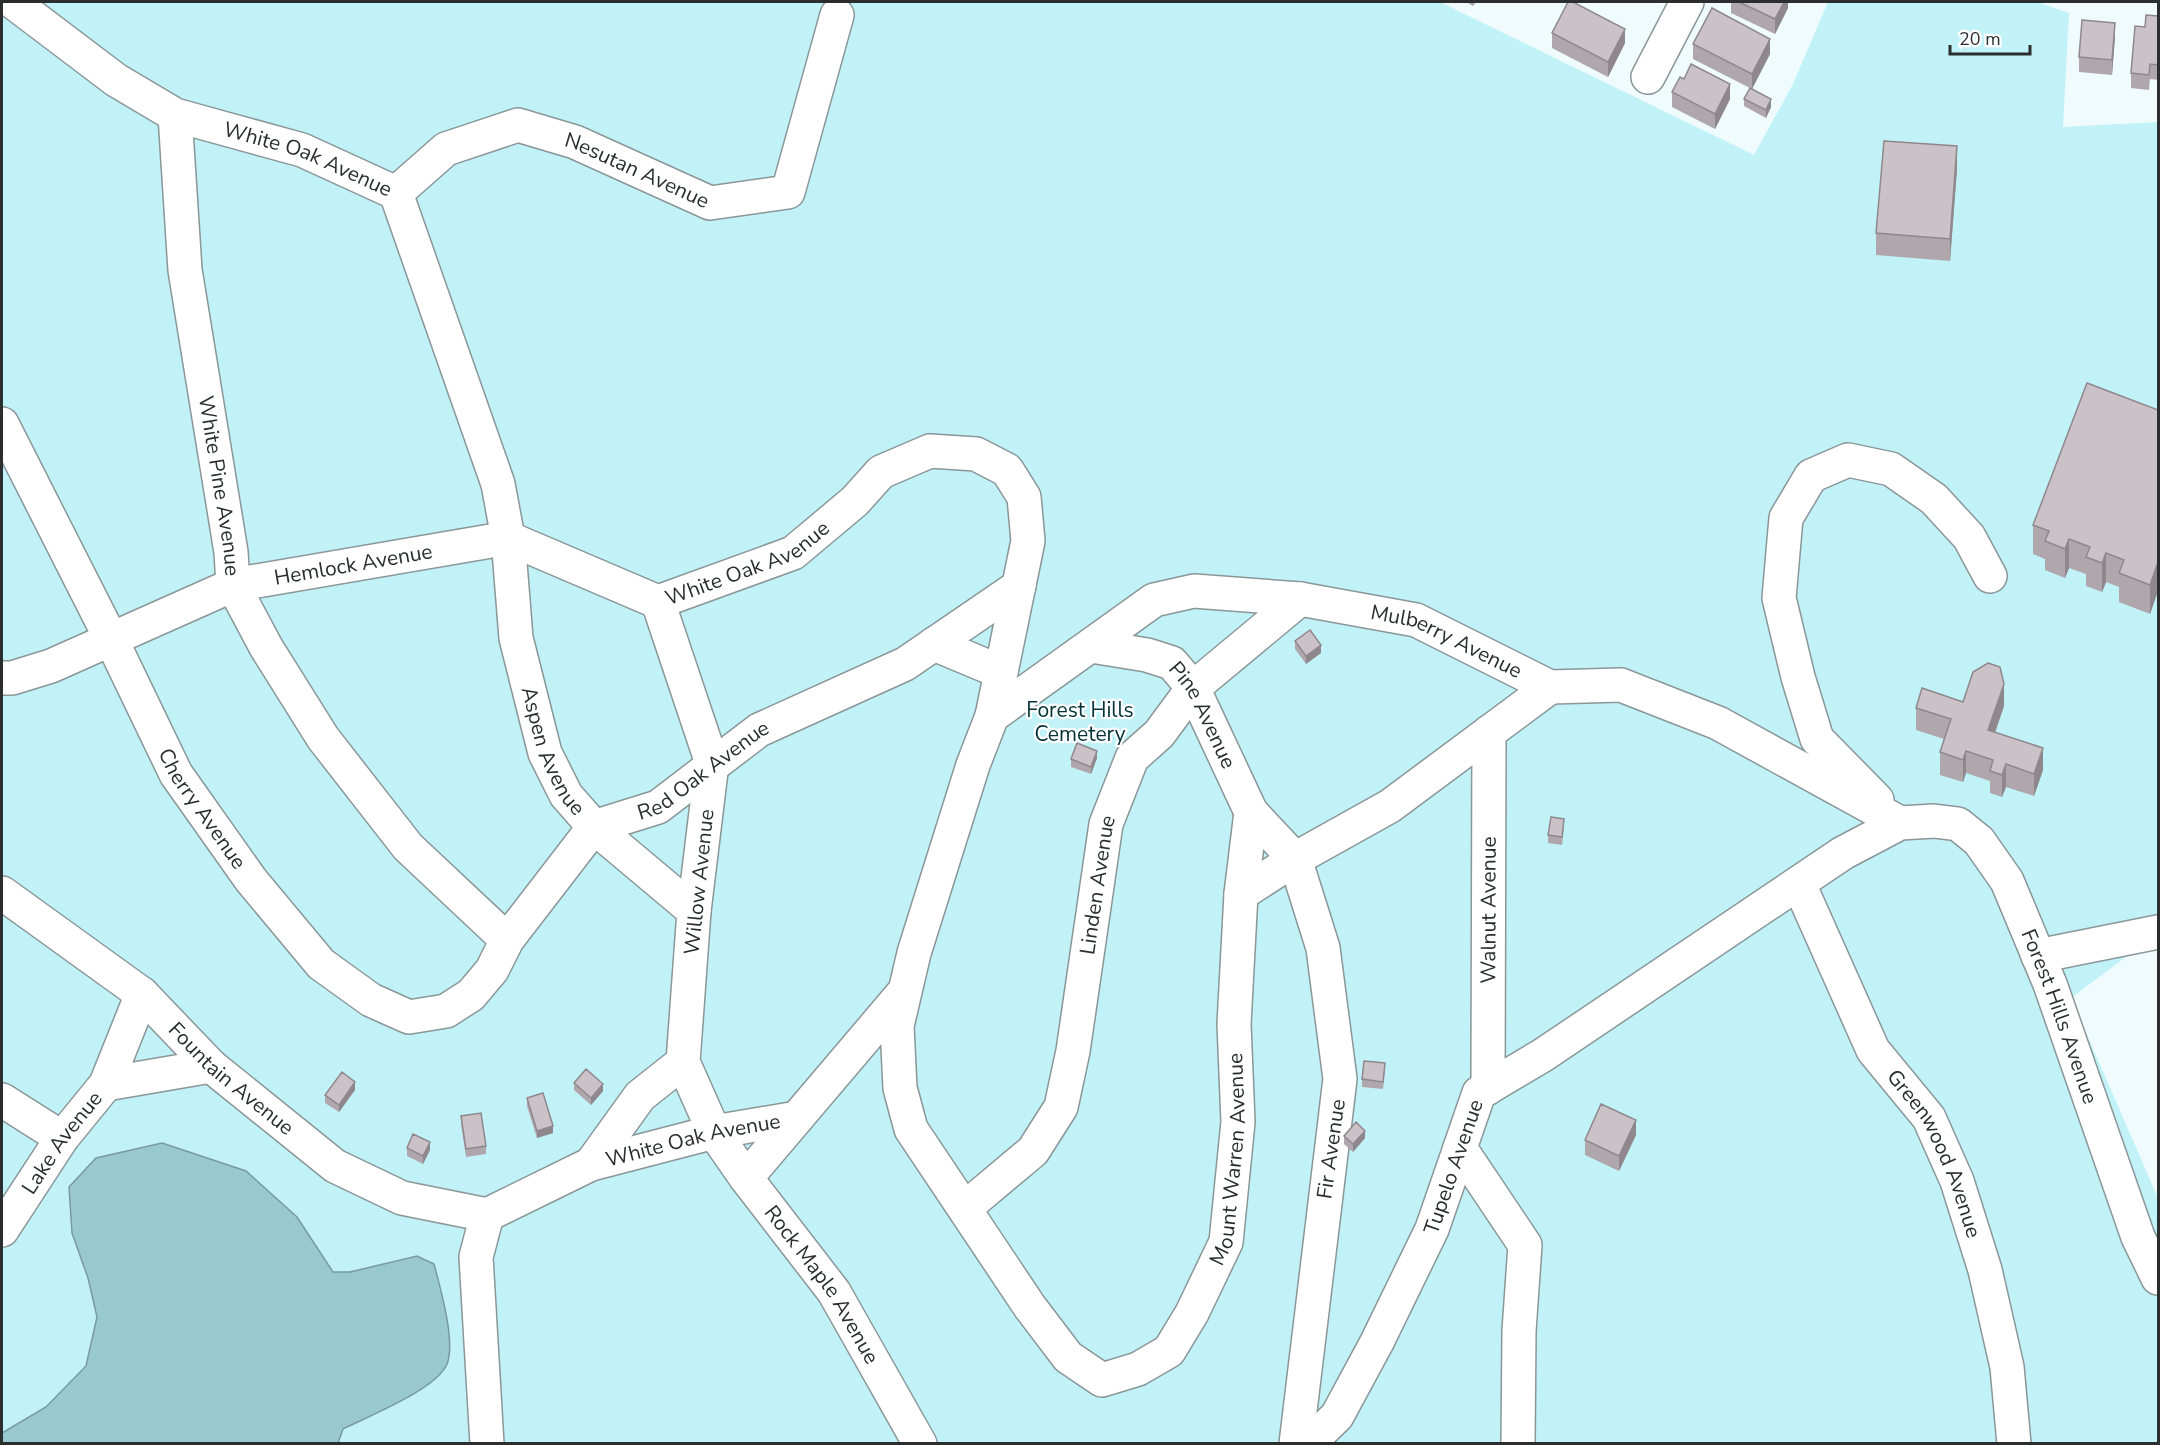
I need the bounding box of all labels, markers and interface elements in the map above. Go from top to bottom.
scale bar [1950,18,2030,56]
text: 20 m [1959,27,2001,51]
street label: White Oak Avenue [220,115,397,203]
street label: Nesutan Avenue [561,126,714,215]
street label: White Pine Avenue [192,394,246,577]
street label: White Oak Avenue [661,514,835,612]
street label: Hemlock Avenue [272,537,435,592]
street label: Mulberry Avenue [1368,598,1527,685]
street label: Pine Avenue [1163,655,1243,773]
street label: Aspen Avenue [515,684,592,821]
park label: Forest Hills Cemetery [1026,696,1134,748]
street label: Red Oak Avenue [634,713,773,827]
street label: Cherry Avenue [152,743,253,875]
street label: Willow Avenue [677,808,721,956]
street label: Linden Avenue [1073,811,1122,956]
street label: Walnut Avenue [1474,836,1503,984]
street label: Forest Hills Avenue [2015,925,2105,1108]
street label: Fountain Avenue [162,1016,300,1142]
street label: Mount Warren Avenue [1203,1052,1252,1270]
street label: Greenwood Avenue [1880,1063,1988,1241]
street label: Lake Avenue [15,1085,109,1199]
street label: Tupelo Avenue [1417,1095,1490,1238]
street label: Fir Avenue [1310,1097,1352,1201]
street label: White Oak Avenue [603,1107,783,1174]
street label: Rock Maple Avenue [758,1199,886,1369]

